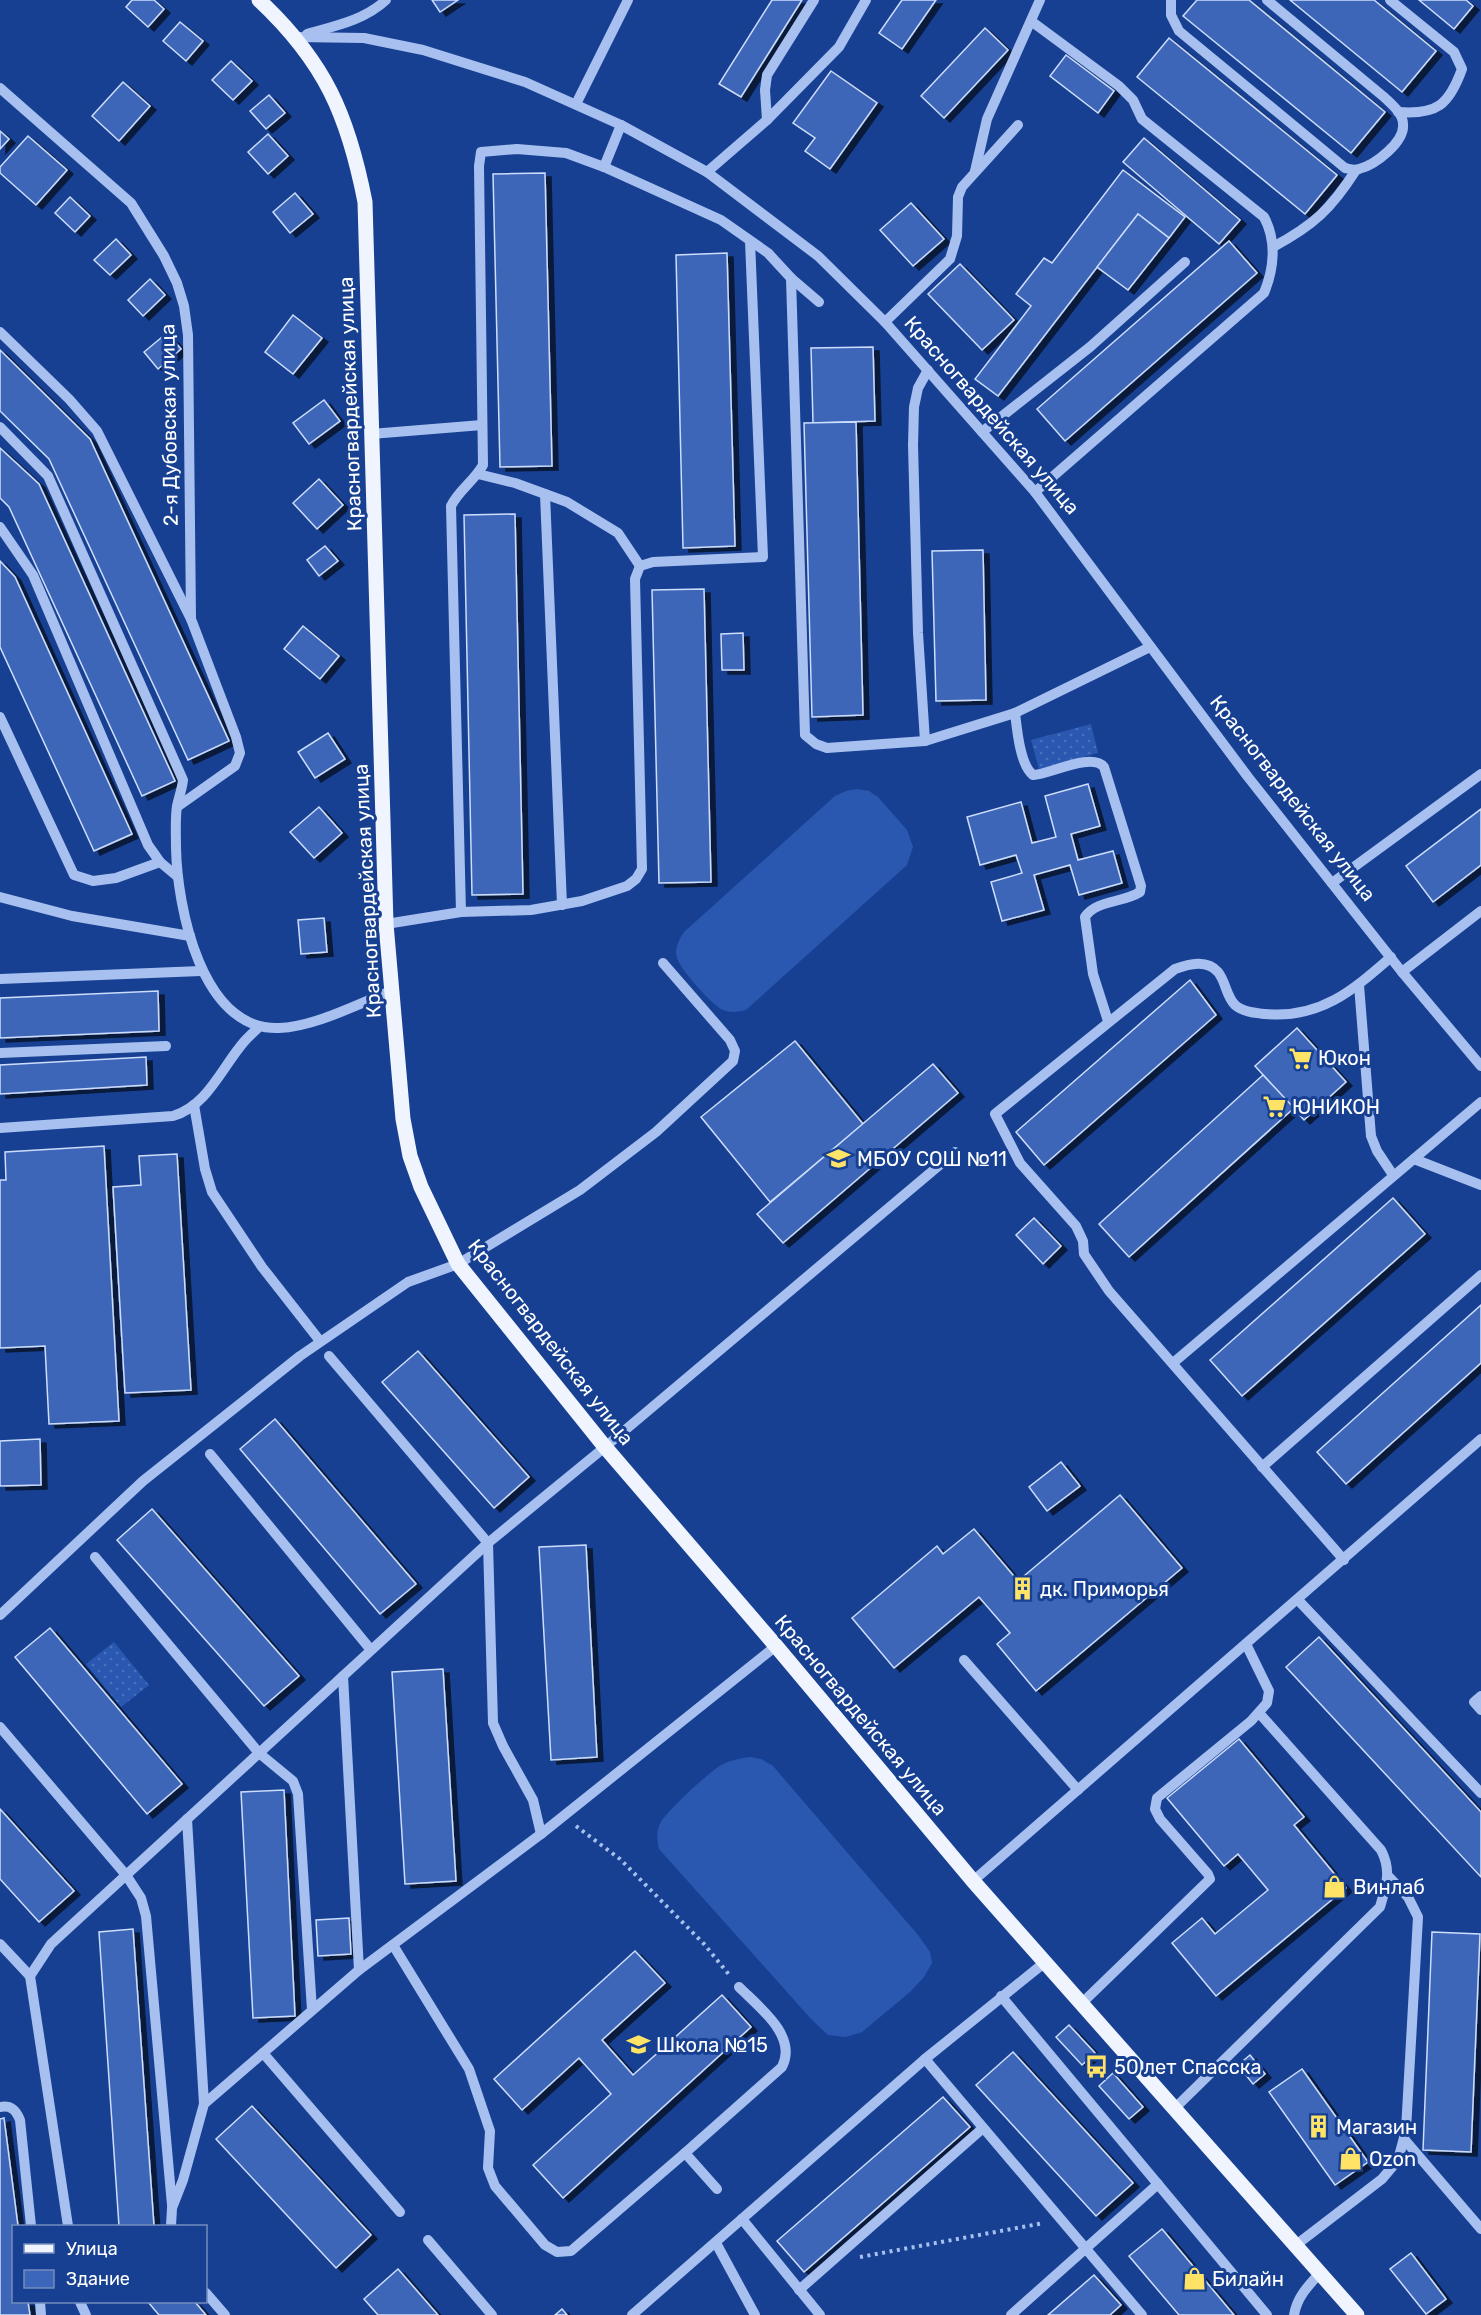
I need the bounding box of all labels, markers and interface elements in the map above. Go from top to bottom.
street label: Красногвардейская улица [334,276,366,532]
street label: Красногвардейская улица [899,311,1085,519]
street label: 2-я Дубовская улица [155,324,183,526]
street label: Красногвардейская улица [1205,690,1381,906]
street label: Красногвардейская улица [348,763,386,1019]
supermarket icon: Юкон [1287,1045,1313,1071]
place label: Юкон [1318,1046,1371,1070]
supermarket icon: ЮНИКОН [1261,1094,1287,1120]
place label: ЮНИКОН [1292,1095,1380,1119]
school or university icon: МБОУ СОШ №11 [826,1146,852,1172]
place label: МБОУ СОШ №11 [857,1147,1007,1171]
street label: Красногвардейская улица [463,1234,639,1450]
building icon: дк. Приморья [1009,1576,1035,1602]
place label: дк. Приморья [1040,1577,1169,1601]
street label: Красногвардейская улица [770,1610,952,1820]
shop icon: Винлаб [1322,1874,1348,1900]
place label: Винлаб [1353,1875,1425,1899]
school or university icon: Школа №15 [625,2032,651,2058]
place label: Школа №15 [656,2033,768,2057]
bus stop icon: 50 лет Спасска [1083,2054,1109,2080]
place label: 50 лет Спасска [1114,2055,1261,2079]
building icon: Магазин [1305,2114,1331,2140]
place label: Магазин [1336,2115,1417,2139]
shop icon: Ozon [1338,2146,1364,2172]
place label: Ozon [1369,2147,1416,2171]
legend [12,2225,207,2303]
text: Улица [66,2238,118,2260]
shop icon: Билайн [1181,2266,1207,2292]
place label: Билайн [1212,2267,1284,2291]
text: Здание [66,2268,130,2290]

